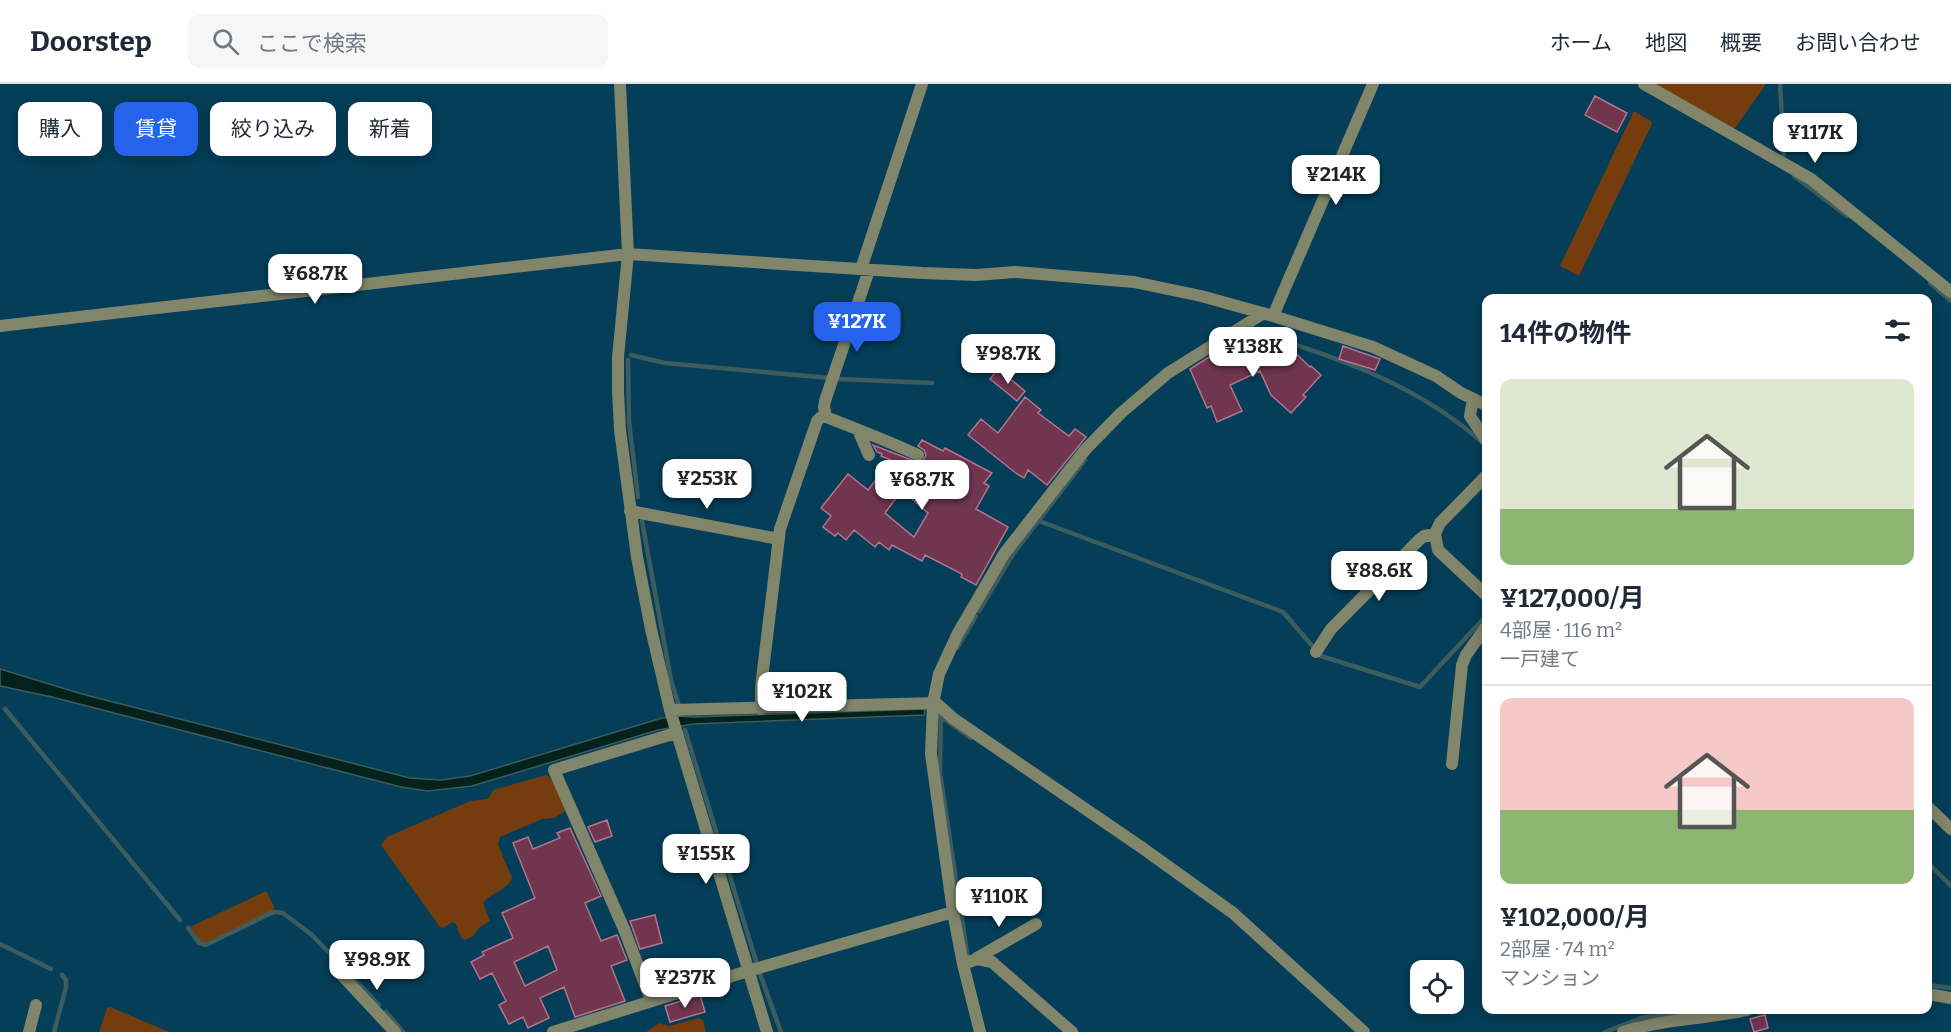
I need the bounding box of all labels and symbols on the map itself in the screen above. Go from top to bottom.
pin: ¥117K [1773,113,1857,164]
pin: ¥214K [1294,155,1378,206]
pin: ¥68.7K [266,254,364,305]
pin: ¥127K [815,302,899,353]
pin: ¥138K [1211,327,1295,378]
pin: ¥98.7K [959,334,1057,385]
pin: ¥253K [665,459,749,510]
pin: ¥68.7K [873,460,971,511]
pin: ¥88.6K [1330,551,1428,602]
pin: ¥102K [760,672,844,723]
pin: ¥155K [664,834,748,885]
pin: ¥110K [957,877,1041,928]
pin: ¥98.9K [328,940,426,991]
pin: ¥237K [643,958,727,1009]

